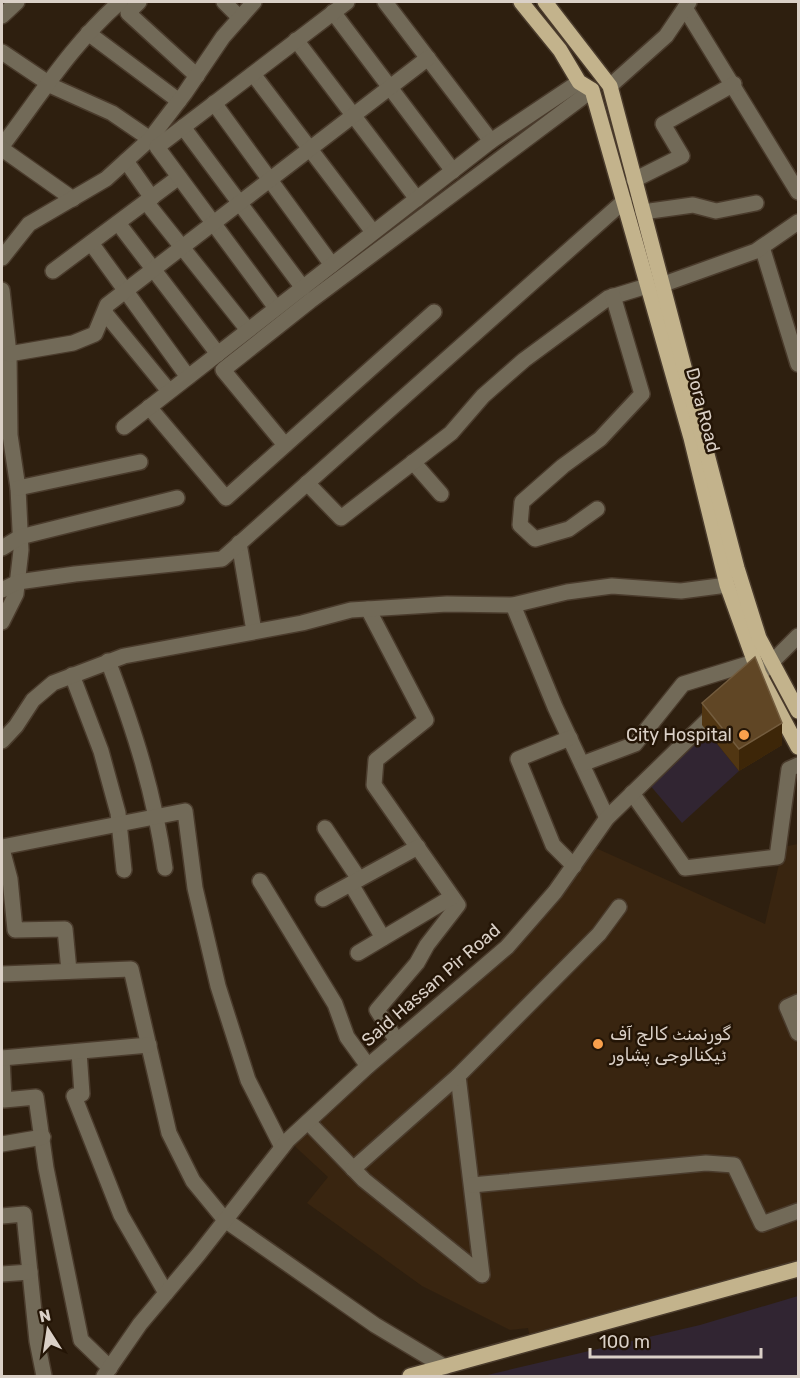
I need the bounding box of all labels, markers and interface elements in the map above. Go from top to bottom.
street label: Dora Road [681,365,725,455]
place label: City Hospital [626,724,732,746]
marker: City Hospital [737,728,751,742]
street label: Said Hassan Pir Road [357,919,505,1051]
place label: گورنمنٹ کالج آف ٹیکنالوجی پشاور [609,1023,731,1067]
marker: گورنمنٹ کالج آف ٹیکنالوجی پشاور [591,1037,605,1051]
north arrow [18,1300,78,1360]
text: N [37,1305,53,1326]
scale bar [590,1321,761,1359]
text: 100 m [599,1331,650,1353]

